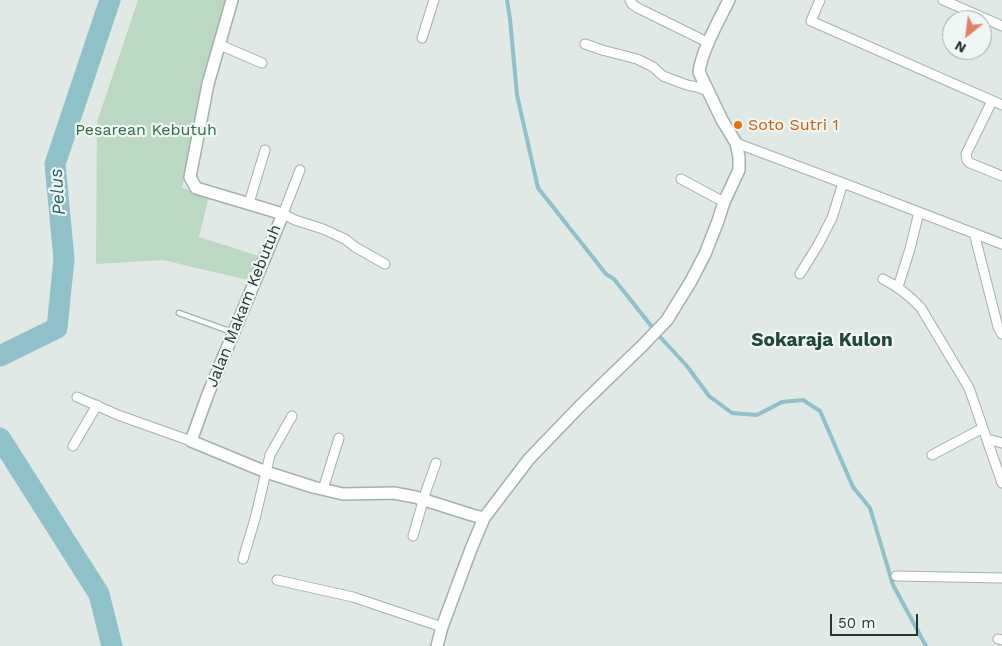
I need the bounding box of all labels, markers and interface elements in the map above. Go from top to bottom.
north arrow [942,10,992,60]
text: N [952,38,969,57]
place label: Soto Sutri 1 [748,115,839,135]
marker: Soto Sutri 1 [732,119,744,131]
park label: Pesarean Kebutuh [75,120,217,140]
water label: Pelus [46,168,70,216]
street label: Jalan Makam Kebutuh [203,222,285,390]
district label: Sokaraja Kulon [751,329,893,351]
scale bar [832,604,920,636]
text: 50 m [838,614,875,632]

